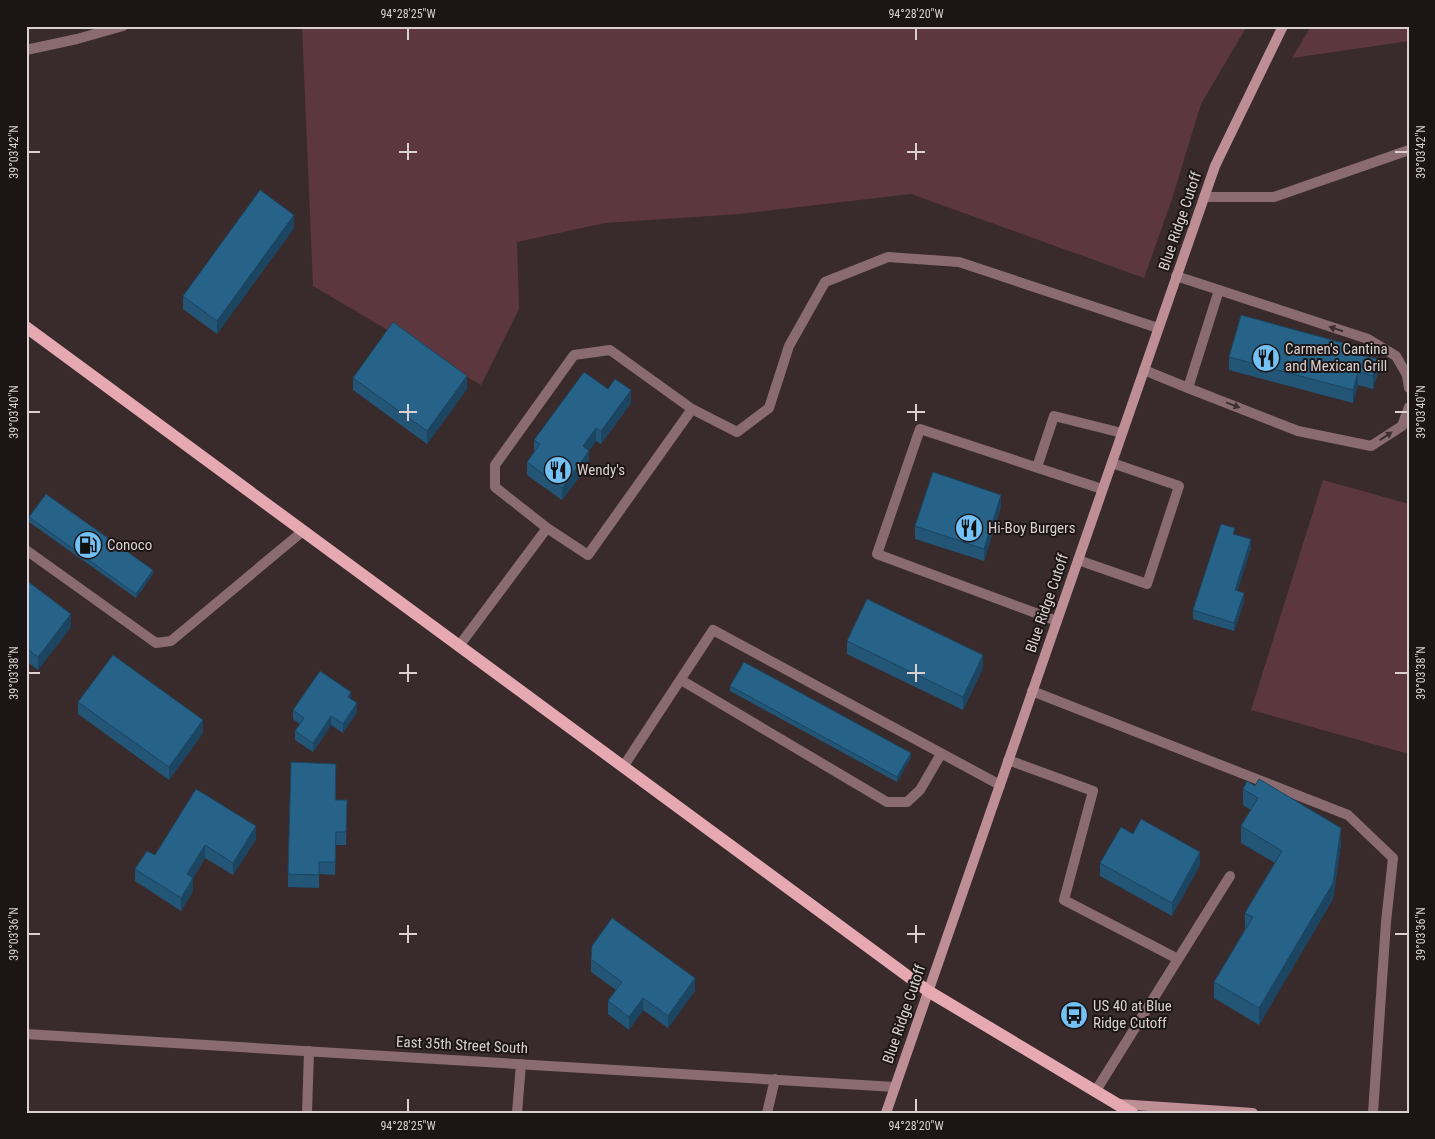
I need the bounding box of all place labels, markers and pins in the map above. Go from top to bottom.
place label: Carmen's Cantina and Mexican Grill [1285,340,1388,375]
restaurant icon: Carmen's Cantina and Mexican Grill [1251,343,1281,373]
restaurant icon: Wendy's [543,455,573,485]
place label: Wendy's [577,461,625,479]
restaurant icon: Hi-Boy Burgers [954,513,984,543]
place label: Hi-Boy Burgers [988,519,1076,537]
fuel station icon: Conoco [73,530,103,560]
place label: Conoco [107,536,152,554]
place label: US 40 at Blue Ridge Cutoff [1093,997,1172,1032]
bus stop icon: US 40 at Blue Ridge Cutoff [1059,1000,1089,1030]

